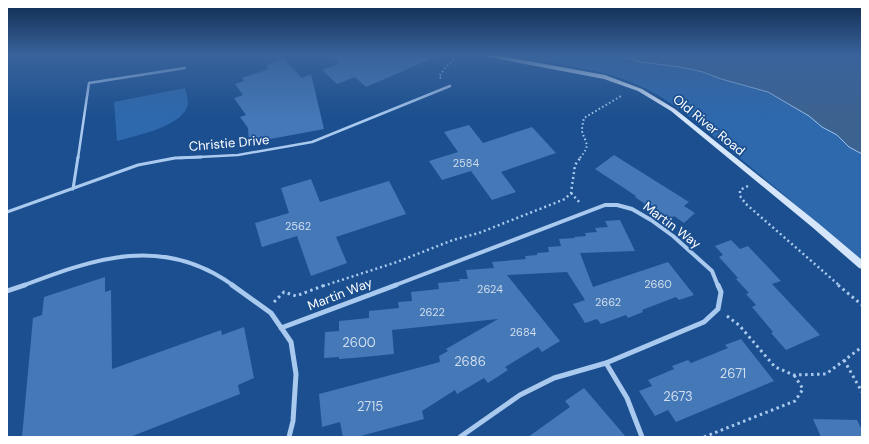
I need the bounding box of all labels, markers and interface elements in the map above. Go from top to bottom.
street label: Old River Road [670,91,748,159]
street label: Christie Drive [188,131,270,155]
house number: 2584 [453,156,480,170]
street label: Martin Way [640,198,704,252]
house number: 2562 [285,219,311,233]
street label: Martin Way [305,274,375,314]
house number: 2660 [644,277,672,291]
house number: 2624 [477,282,503,296]
house number: 2662 [595,295,621,309]
house number: 2622 [419,305,445,319]
house number: 2684 [510,325,537,339]
house number: 2600 [342,334,376,351]
house number: 2686 [454,353,486,370]
house number: 2671 [720,365,746,382]
house number: 2673 [663,388,693,405]
house number: 2715 [357,398,383,415]

